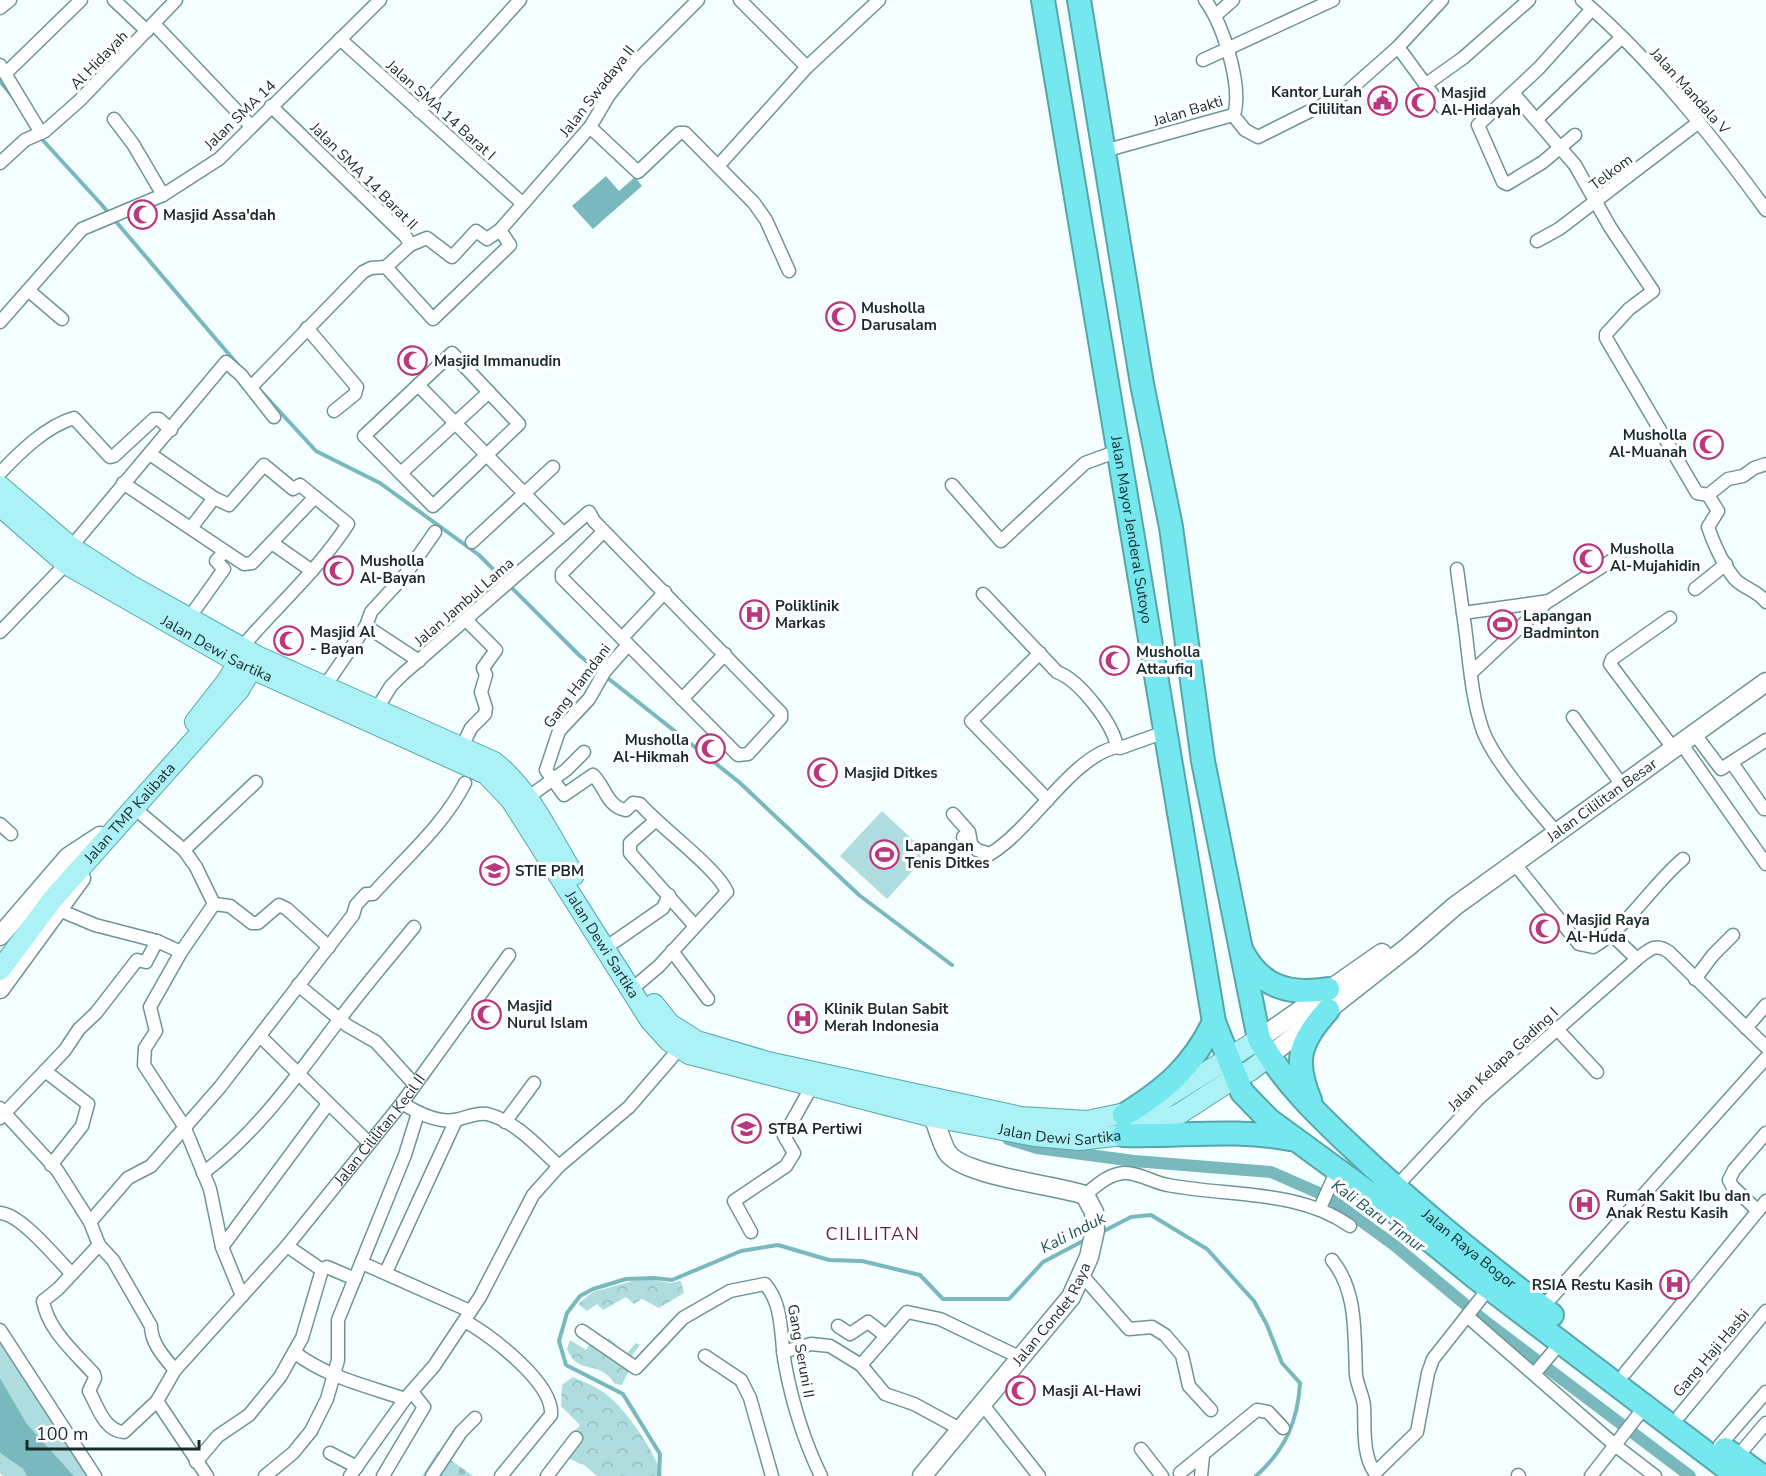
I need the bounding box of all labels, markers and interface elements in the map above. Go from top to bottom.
street label: Al Hidayah [66,26,132,94]
street label: Jalan Swadaya II [554,41,639,142]
street label: Jalan Mandala V [1645,43,1735,139]
street label: Jalan SMA 14 Barat I [381,55,500,164]
street label: Jalan SMA 14 [199,76,280,155]
place label: Kantor Lurah Cililitan [1271,82,1362,119]
place label: Masjid Al-Hidayah [1441,83,1521,120]
public building icon: Kantor Lurah Cililitan [1367,85,1399,117]
mosque icon: Masjid Al-Hidayah [1404,86,1436,118]
street label: Jalan Bakti [1150,91,1225,131]
street label: Jalan SMA 14 Barat II [305,117,422,234]
street label: Telkom [1585,149,1637,195]
mosque icon: Masjid Assa'dah [126,199,158,231]
place label: Masjid Assa'dah [163,205,276,225]
place label: Musholla Darusalam [861,298,937,335]
mosque icon: Musholla Darusalam [824,301,856,333]
mosque icon: Masjid Immanudin [397,345,429,377]
place label: Masjid Immanudin [434,351,561,371]
place label: Musholla Al-Muanah [1609,425,1687,462]
mosque icon: Musholla Al-Muanah [1692,428,1724,460]
street label: Jalan Mayor Jenderal Sutoyo [1106,433,1157,625]
place label: Musholla Al-Mujahidin [1610,539,1700,576]
mosque icon: Musholla Al-Mujahidin [1573,542,1605,574]
place label: Musholla Al-Bayan [360,551,426,588]
street label: Jalan Jambul Lama [409,553,518,651]
mosque icon: Musholla Al-Bayan [323,554,355,586]
place label: Poliklinik Markas [775,596,840,633]
hospital icon: Poliklinik Markas [738,599,770,631]
place label: Lapangan Badminton [1523,606,1599,643]
sports icon: Lapangan Badminton [1486,609,1518,641]
street label: Jalan Dewi Sartika [157,610,276,687]
place label: Masjid Al - Bayan [310,622,375,659]
mosque icon: Masjid Al - Bayan [273,625,305,657]
street label: Gang Hamdani [539,640,615,732]
place label: Musholla Attaufiq [1136,642,1200,679]
mosque icon: Musholla Attaufiq [1099,645,1131,677]
place label: Musholla Al-Hikmah [613,730,689,767]
mosque icon: Musholla Al-Hikmah [694,733,726,765]
street label: Jalan Cililitan Besar [1542,753,1662,847]
mosque icon: Masjid Ditkes [807,757,839,789]
street label: Jalan TMP Kalibata [79,758,180,868]
place label: Masjid Ditkes [844,763,938,783]
place label: Lapangan Tenis Ditkes [905,836,990,873]
sports icon: Lapangan Tenis Ditkes [868,839,900,871]
school or university icon: STIE PBM [478,855,510,887]
place label: STIE PBM [515,861,584,881]
street label: Jalan Dewi Sartika [560,886,644,1002]
place label: Masjid Raya Al-Huda [1566,910,1650,947]
mosque icon: Masjid Raya Al-Huda [1529,913,1561,945]
place label: Masjid Nurul Islam [507,996,588,1033]
mosque icon: Masjid Nurul Islam [470,999,502,1031]
place label: Klinik Bulan Sabit Merah Indonesia [824,999,949,1036]
hospital icon: Klinik Bulan Sabit Merah Indonesia [787,1002,819,1034]
street label: Jalan Kelapa Gading I [1443,1003,1562,1116]
street label: Jalan Cililitan Kecil II [329,1070,430,1190]
school or university icon: STBA Pertiwi [731,1113,763,1145]
place label: STBA Pertiwi [768,1119,862,1139]
street label: Jalan Dewi Sartika [996,1119,1122,1150]
water label: Kali Baru Timur [1327,1175,1430,1258]
place label: Rumah Sakit Ibu dan Anak Restu Kasih [1606,1186,1750,1223]
hospital icon: Rumah Sakit Ibu dan Anak Restu Kasih [1569,1189,1601,1221]
street label: Jalan Raya Bogor [1417,1204,1521,1293]
water label: Kali Induk [1037,1207,1110,1259]
district label: CILILITAN [826,1222,920,1246]
street label: Jalan Condet Raya [1007,1259,1095,1371]
hospital icon: RSIA Restu Kasih [1658,1269,1690,1301]
place label: RSIA Restu Kasih [1532,1275,1653,1295]
street label: Gang Seruni II [783,1303,819,1399]
street label: Gang Haji Hasbi [1668,1305,1754,1401]
mosque icon: Masji Al-Hawi [1005,1375,1037,1407]
place label: Masji Al-Hawi [1042,1381,1141,1401]
scale bar [27,1413,200,1451]
text: 100 m [36,1422,88,1446]

